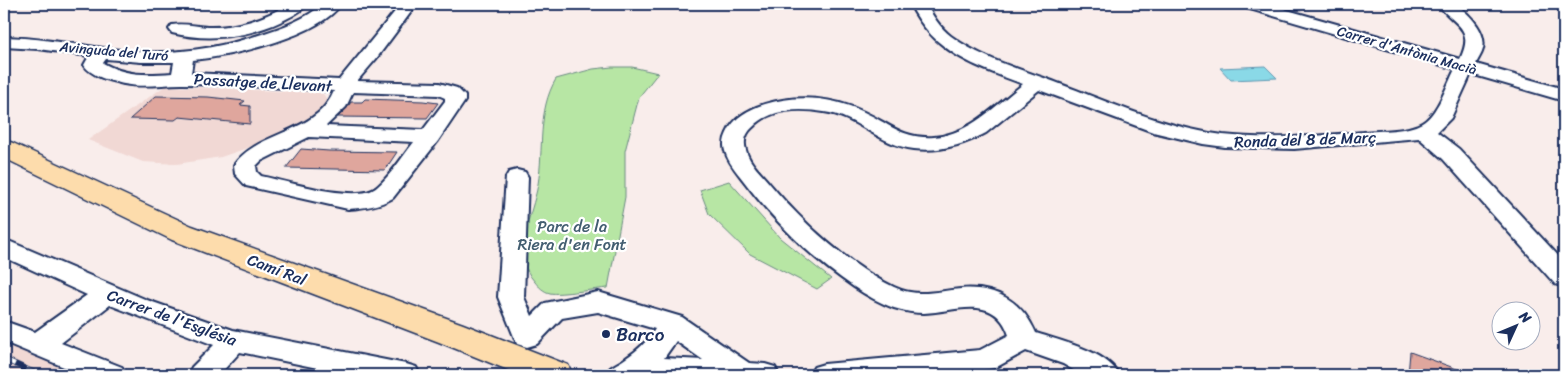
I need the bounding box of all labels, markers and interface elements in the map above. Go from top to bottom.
street label: Carrer d'Antònia Macià [1334,19,1480,82]
street label: Avinguda del Turó [58,34,170,69]
street label: Passatge de Llevant [193,64,333,101]
street label: Ronda del 8 de Març [1233,123,1377,156]
park label: Parc de la Riera d'en Font [517,212,627,259]
street label: Camí Ral [243,245,311,294]
street label: Carrer de l'Església [103,281,242,355]
north arrow [1490,302,1540,352]
text: N [1512,304,1538,330]
place label: Barco [616,318,665,351]
marker: Barco [600,328,612,340]

